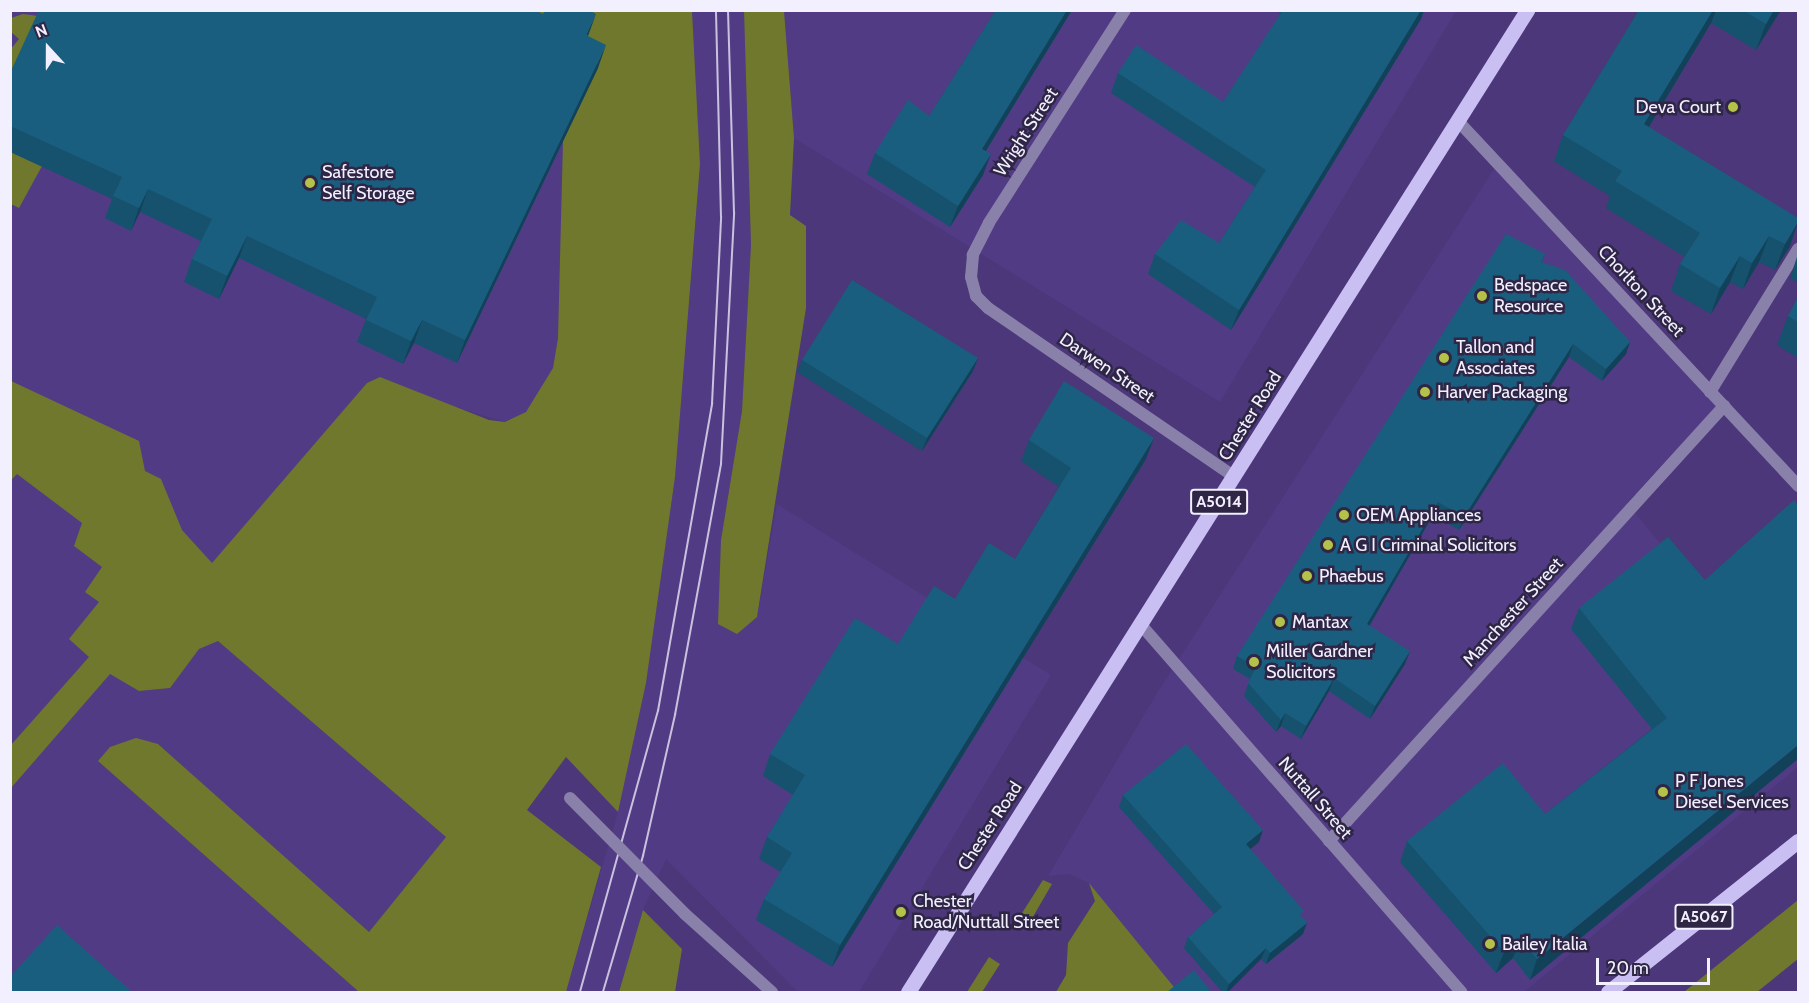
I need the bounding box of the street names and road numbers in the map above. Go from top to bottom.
street label: Wright Street [989,84,1063,180]
street label: Chorlton Street [1593,241,1689,341]
street label: Darwen Street [1055,328,1159,408]
street label: Chester Road [1214,367,1286,465]
road number: A5014 [1189,489,1249,515]
street label: Manchester Street [1458,553,1568,671]
street label: Nuttall Street [1274,753,1356,843]
street label: Chester Road [953,778,1027,874]
road number: A5067 [1674,904,1734,930]

